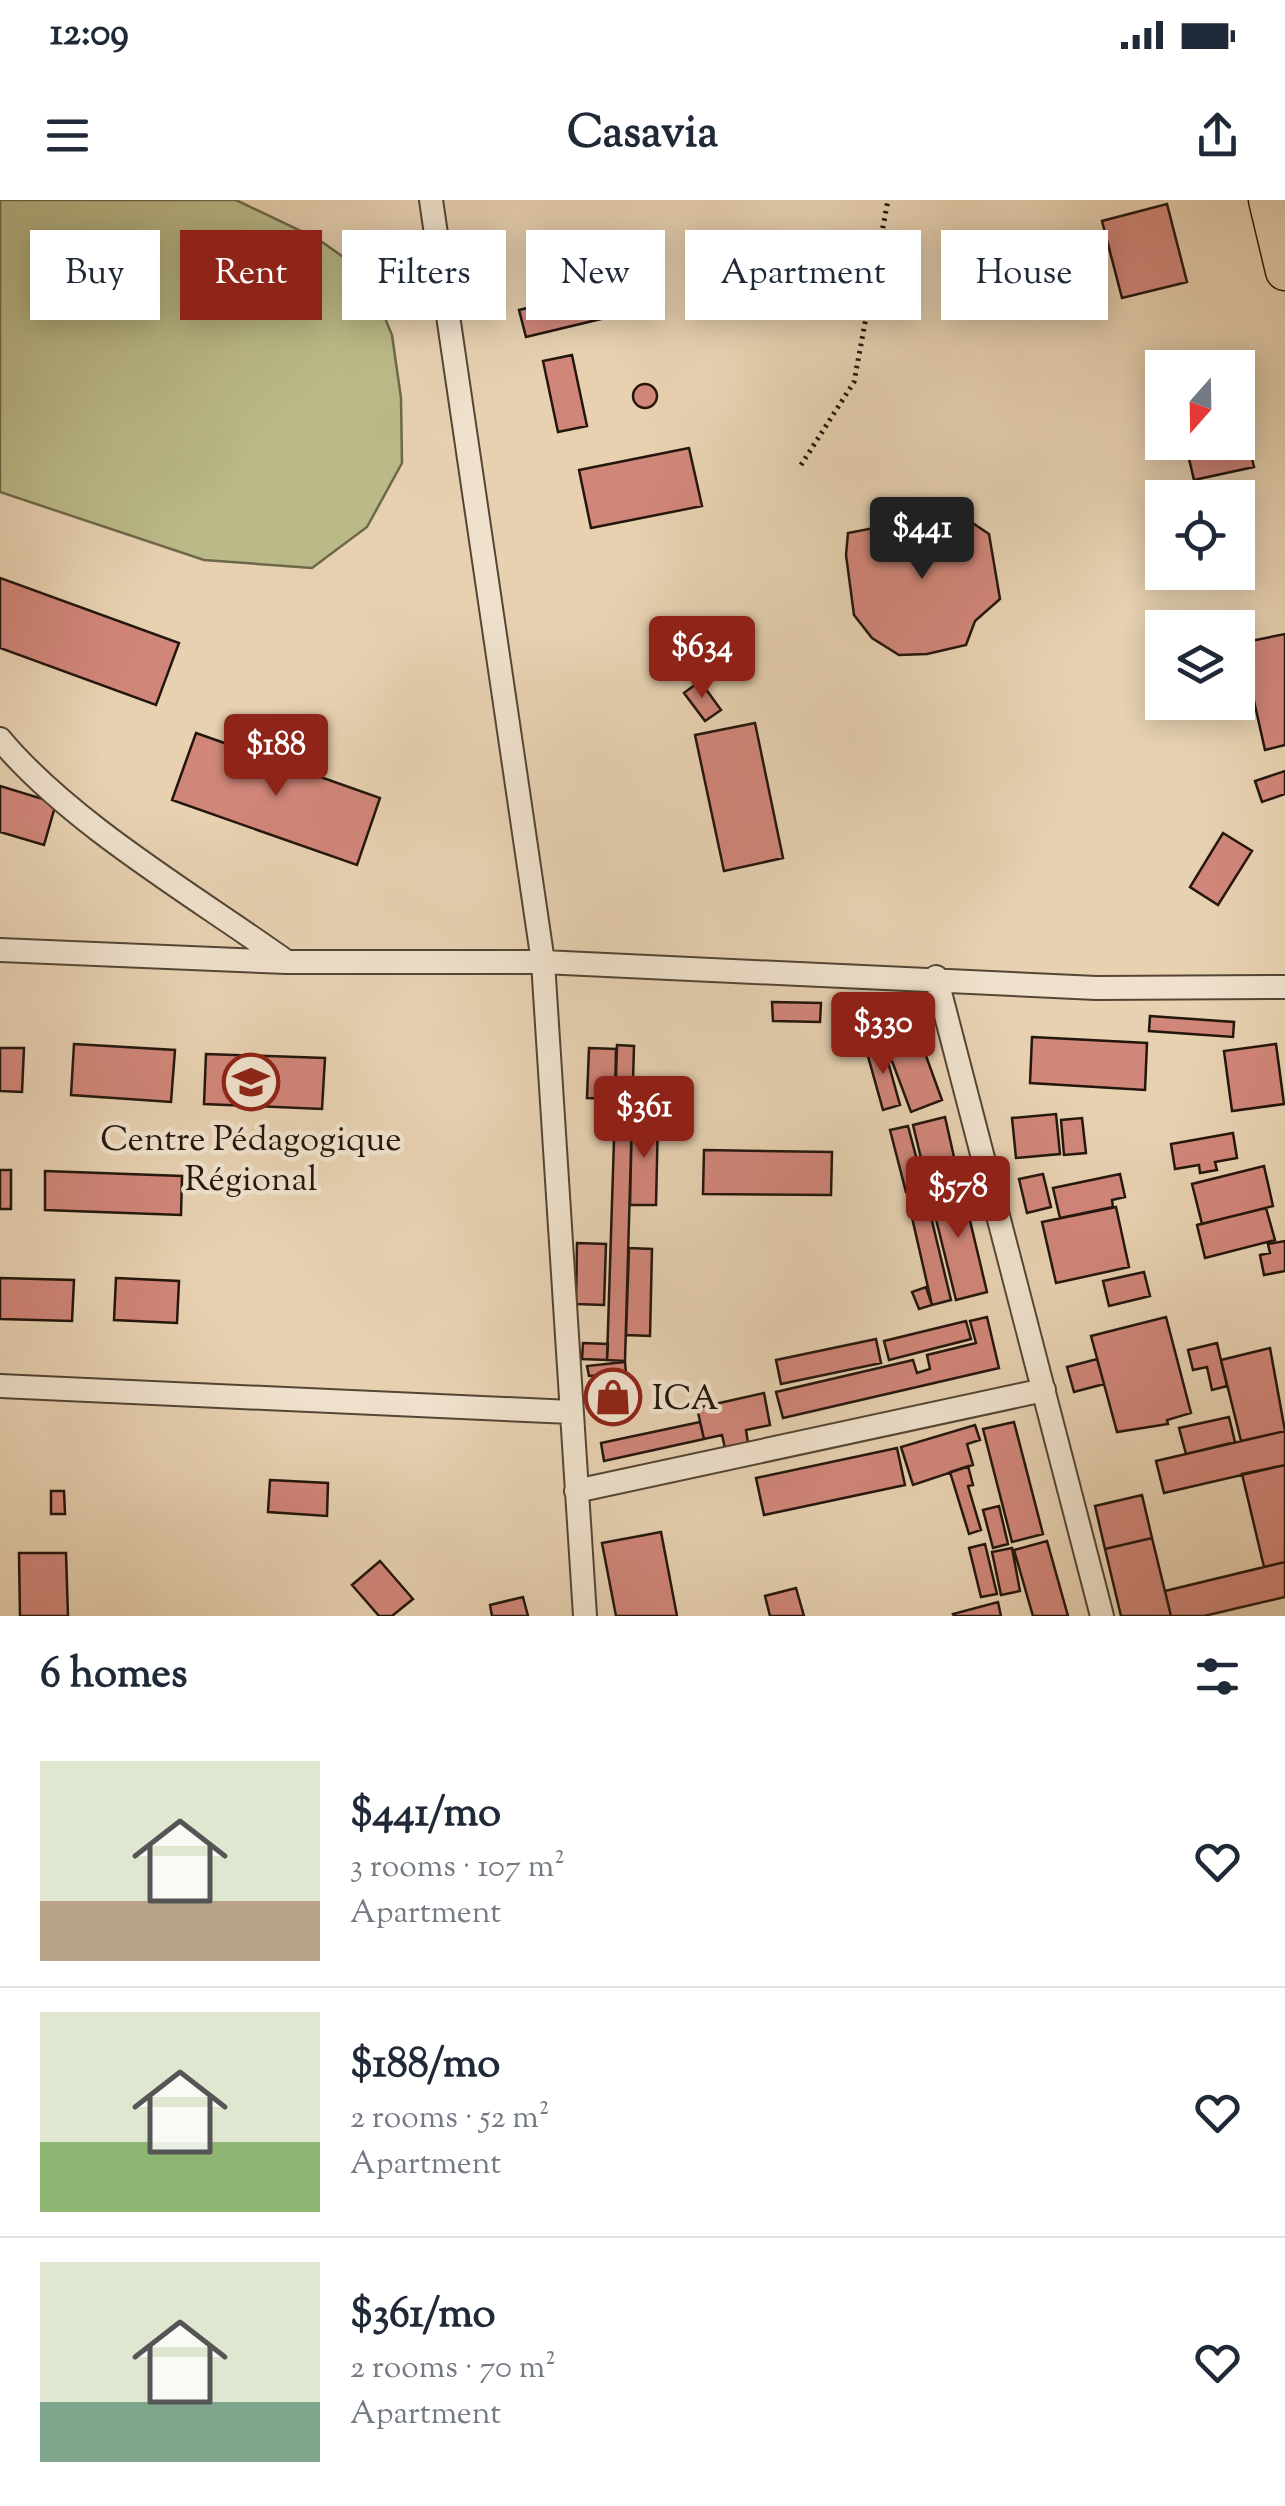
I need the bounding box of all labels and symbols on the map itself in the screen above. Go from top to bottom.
north arrow [1145,350,1255,460]
pin: $441 [863,497,981,582]
pin: $634 [643,616,761,701]
pin: $188 [217,714,335,799]
pin: $330 [824,992,942,1077]
school or university icon: Centre Pédagogique Régional [221,1052,281,1112]
pin: $361 [585,1076,703,1161]
place label: Centre Pédagogique Régional [100,1116,402,1207]
pin: $578 [899,1156,1017,1241]
shop icon: ICA [583,1367,643,1427]
place label: ICA [652,1375,719,1426]

